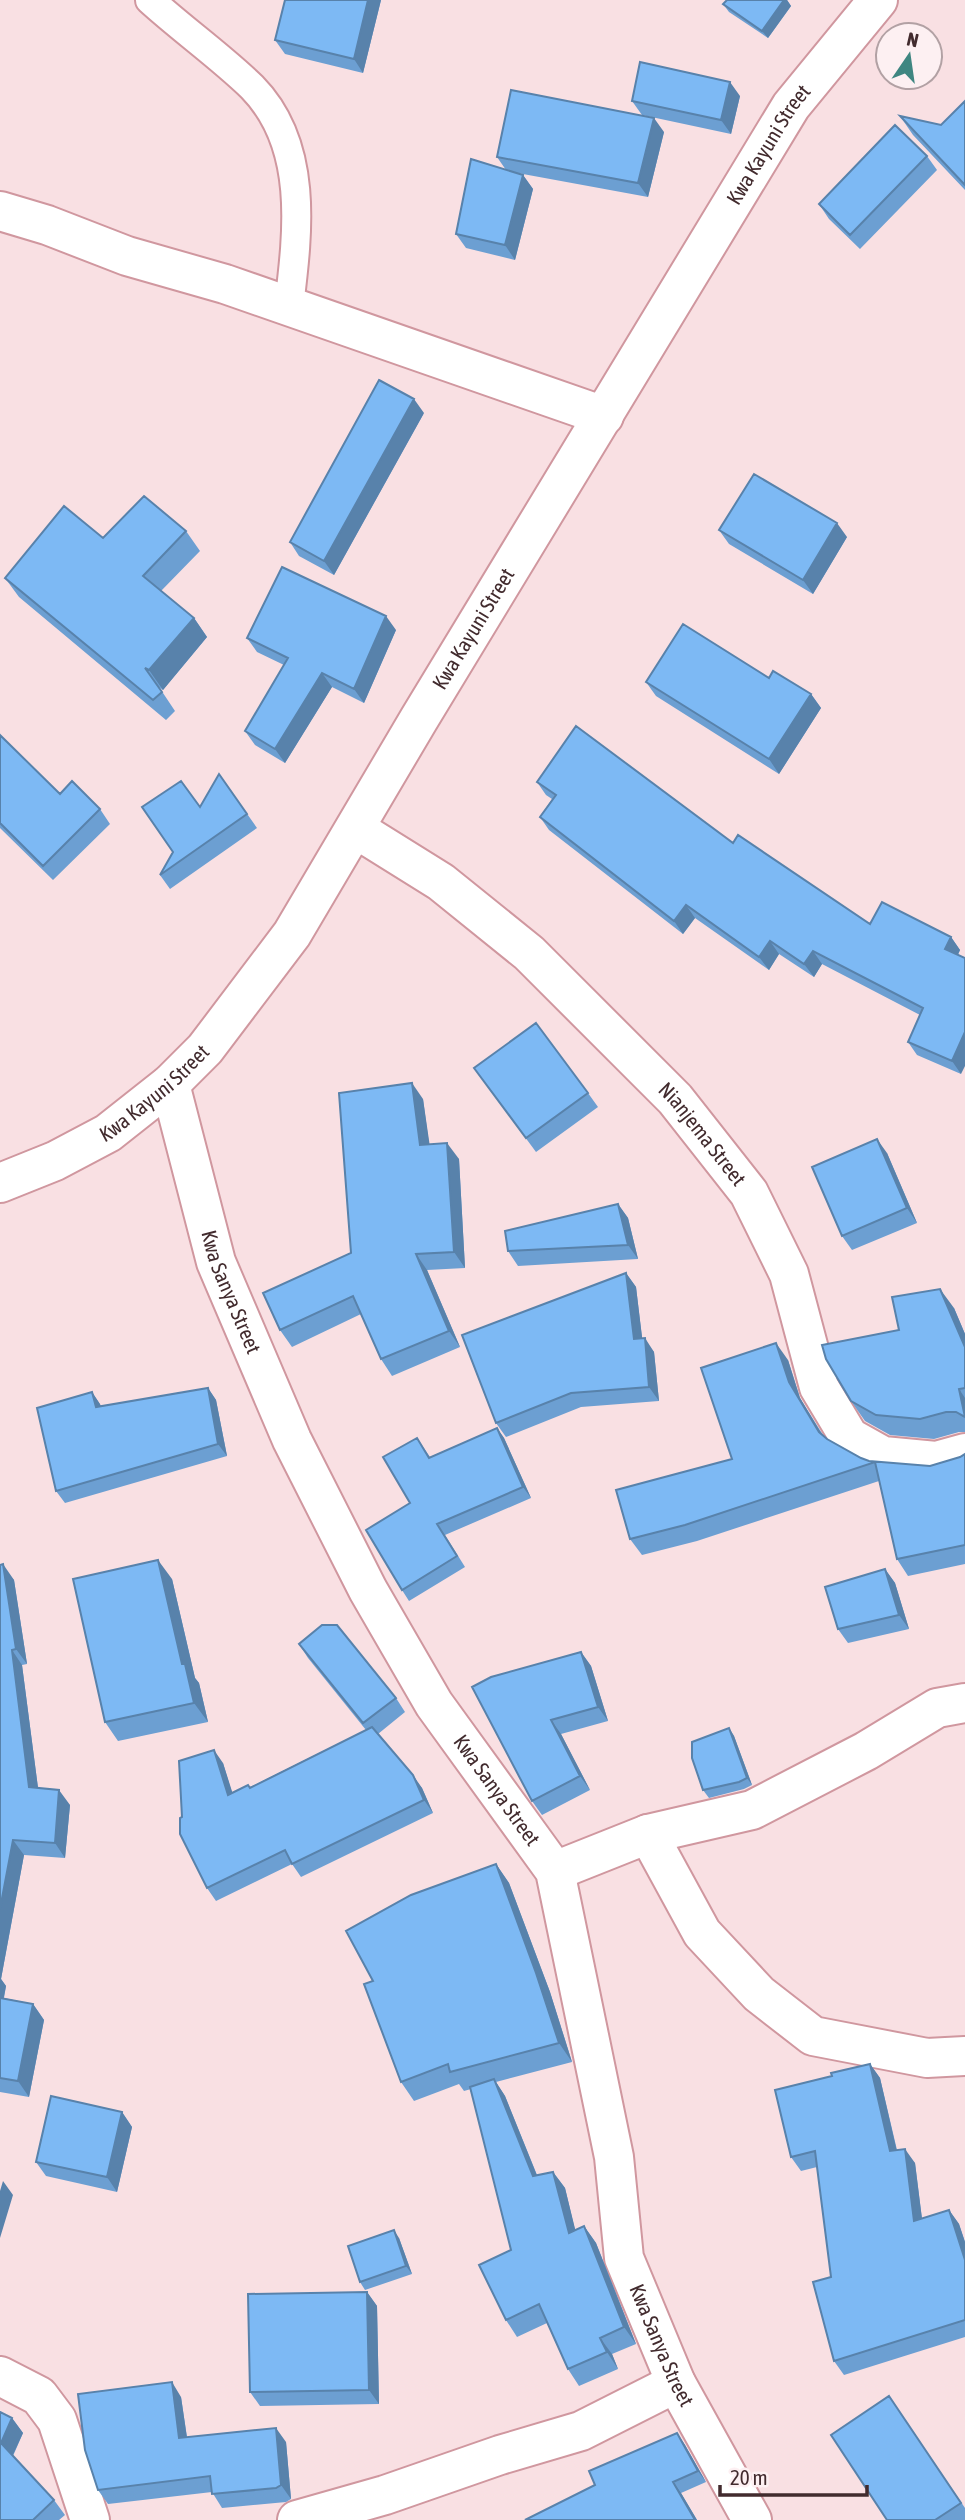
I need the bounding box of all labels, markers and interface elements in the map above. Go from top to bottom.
north arrow [874,21,944,91]
text: N [905,27,921,51]
street label: Kwa Kayuni Street [721,79,815,209]
street label: Kwa Kayuni Street [427,564,519,693]
street label: Kwa Kayuni Street [95,1039,213,1146]
street label: Nianjema Street [654,1077,751,1190]
street label: Kwa Sanya Street [197,1228,267,1357]
street label: Kwa Sanya Street [449,1730,545,1850]
street label: Kwa Sanya Street [625,2280,699,2410]
scale bar [720,2454,867,2498]
text: 20 m [730,2465,768,2489]

